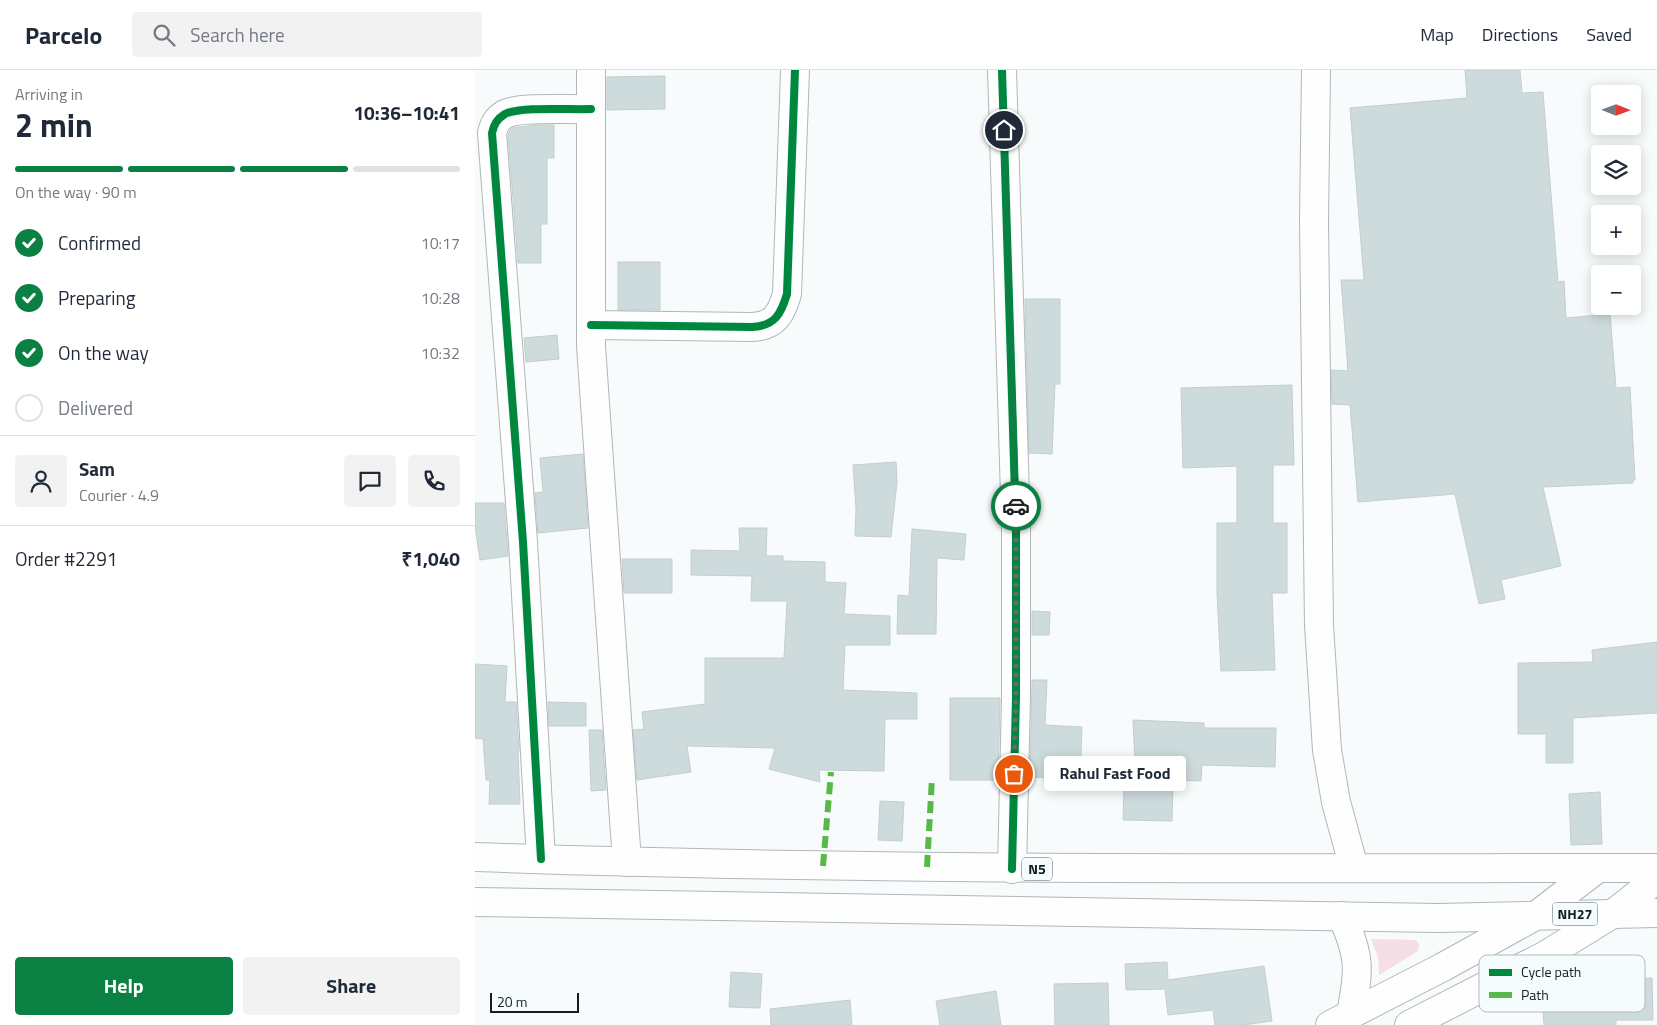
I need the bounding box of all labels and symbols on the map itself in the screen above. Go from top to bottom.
north arrow [1591,85,1641,135]
pin [983,109,1025,151]
courier [991,481,1041,531]
pin [993,753,1035,795]
callout: Rahul Fast Food [1044,756,1187,792]
road number: N5 [1022,858,1052,881]
road number: NH27 [1553,902,1597,926]
legend [1479,955,1645,1012]
text: Cycle path [1521,961,1581,982]
text: Path [1521,984,1549,1005]
scale bar [490,990,579,1013]

